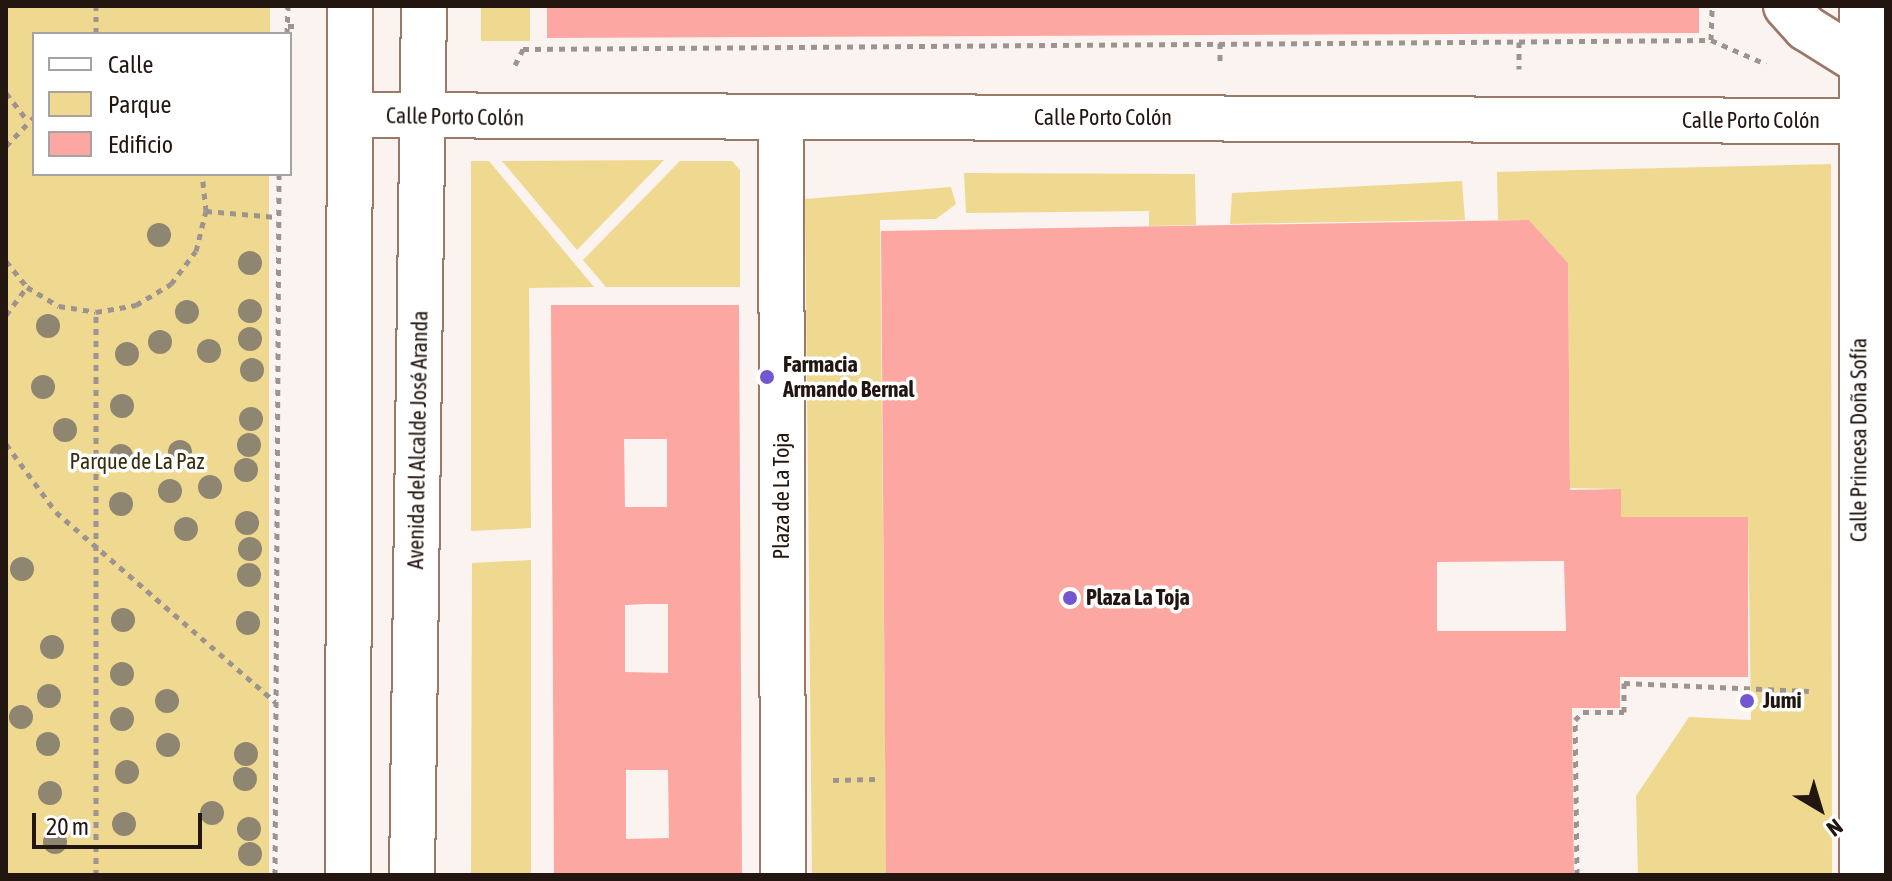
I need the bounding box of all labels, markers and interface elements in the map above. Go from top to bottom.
legend [32,32,292,176]
text: Calle [108,51,153,78]
text: Parque [108,91,171,118]
street label: Calle Porto Colón [386,103,524,131]
street label: Calle Porto Colón [1034,105,1172,131]
street label: Calle Porto Colón [1682,108,1820,134]
text: Edificio [108,131,173,158]
street label: Avenida del Alcalde José Aranda [403,310,433,570]
street label: Calle Princesa Doña Sofía [1846,338,1872,542]
place label: Farmacia Armando Bernal [783,351,914,402]
marker: Farmacia Armando Bernal [758,368,776,386]
street label: Plaza de La Toja [769,432,795,560]
park label: Parque de La Paz [70,449,204,475]
place label: Plaza La Toja [1086,585,1190,611]
marker: Plaza La Toja [1061,589,1079,607]
place label: Jumi [1763,688,1802,714]
marker: Jumi [1738,692,1756,710]
north arrow [1780,769,1860,849]
scale bar [36,797,206,847]
text: 20 m [46,813,89,840]
text: N [1822,814,1848,842]

